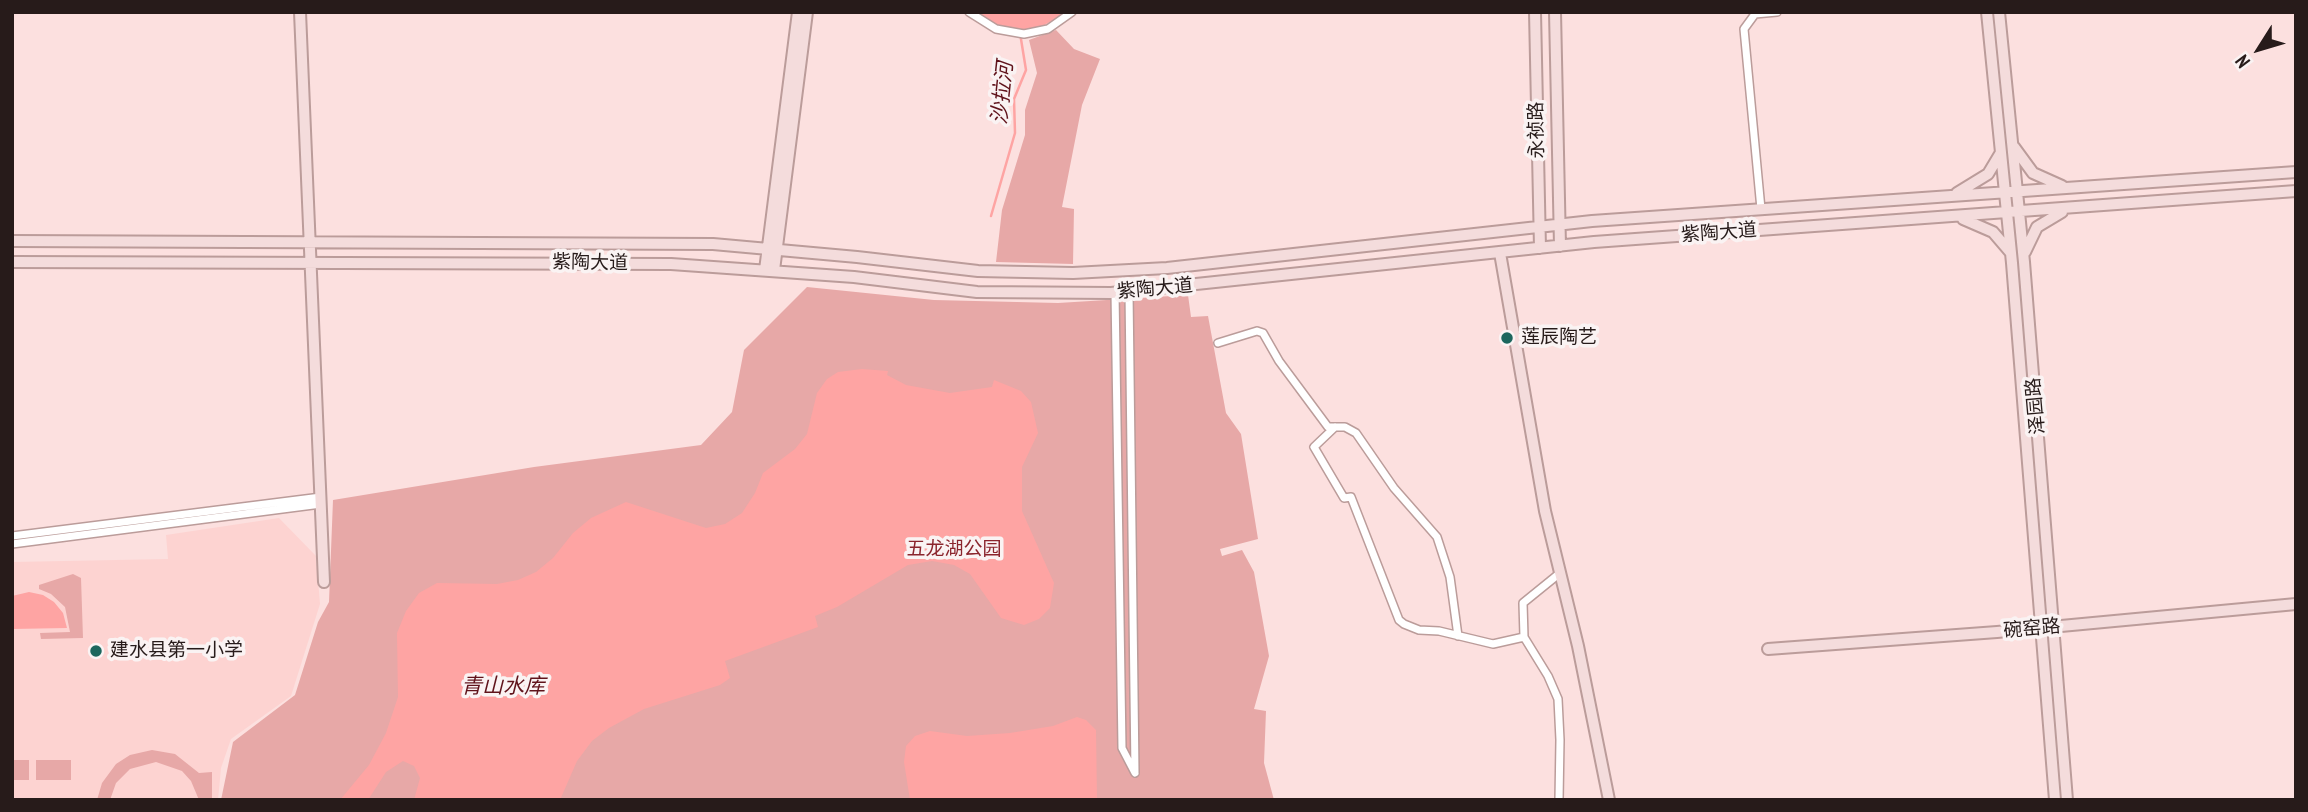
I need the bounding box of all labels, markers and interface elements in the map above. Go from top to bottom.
north arrow [2224,14,2294,84]
text: N [2230,50,2255,73]
water label: 沙拉河 [987,60,1019,126]
street label: 永祯路 [1525,101,1549,159]
street label: 紫陶大道 [1680,219,1758,247]
street label: 紫陶大道 [552,251,628,275]
street label: 紫陶大道 [1116,274,1194,304]
place label: 莲辰陶艺 [1521,327,1597,349]
marker: 莲辰陶艺 [1499,330,1515,346]
street label: 泽园路 [2022,377,2050,435]
park label: 五龙湖公园 [907,539,1001,561]
street label: 碗窑路 [2003,615,2061,643]
place label: 建水县第一小学 [110,640,243,662]
marker: 建水县第一小学 [88,643,104,659]
water label: 青山水库 [461,674,545,700]

